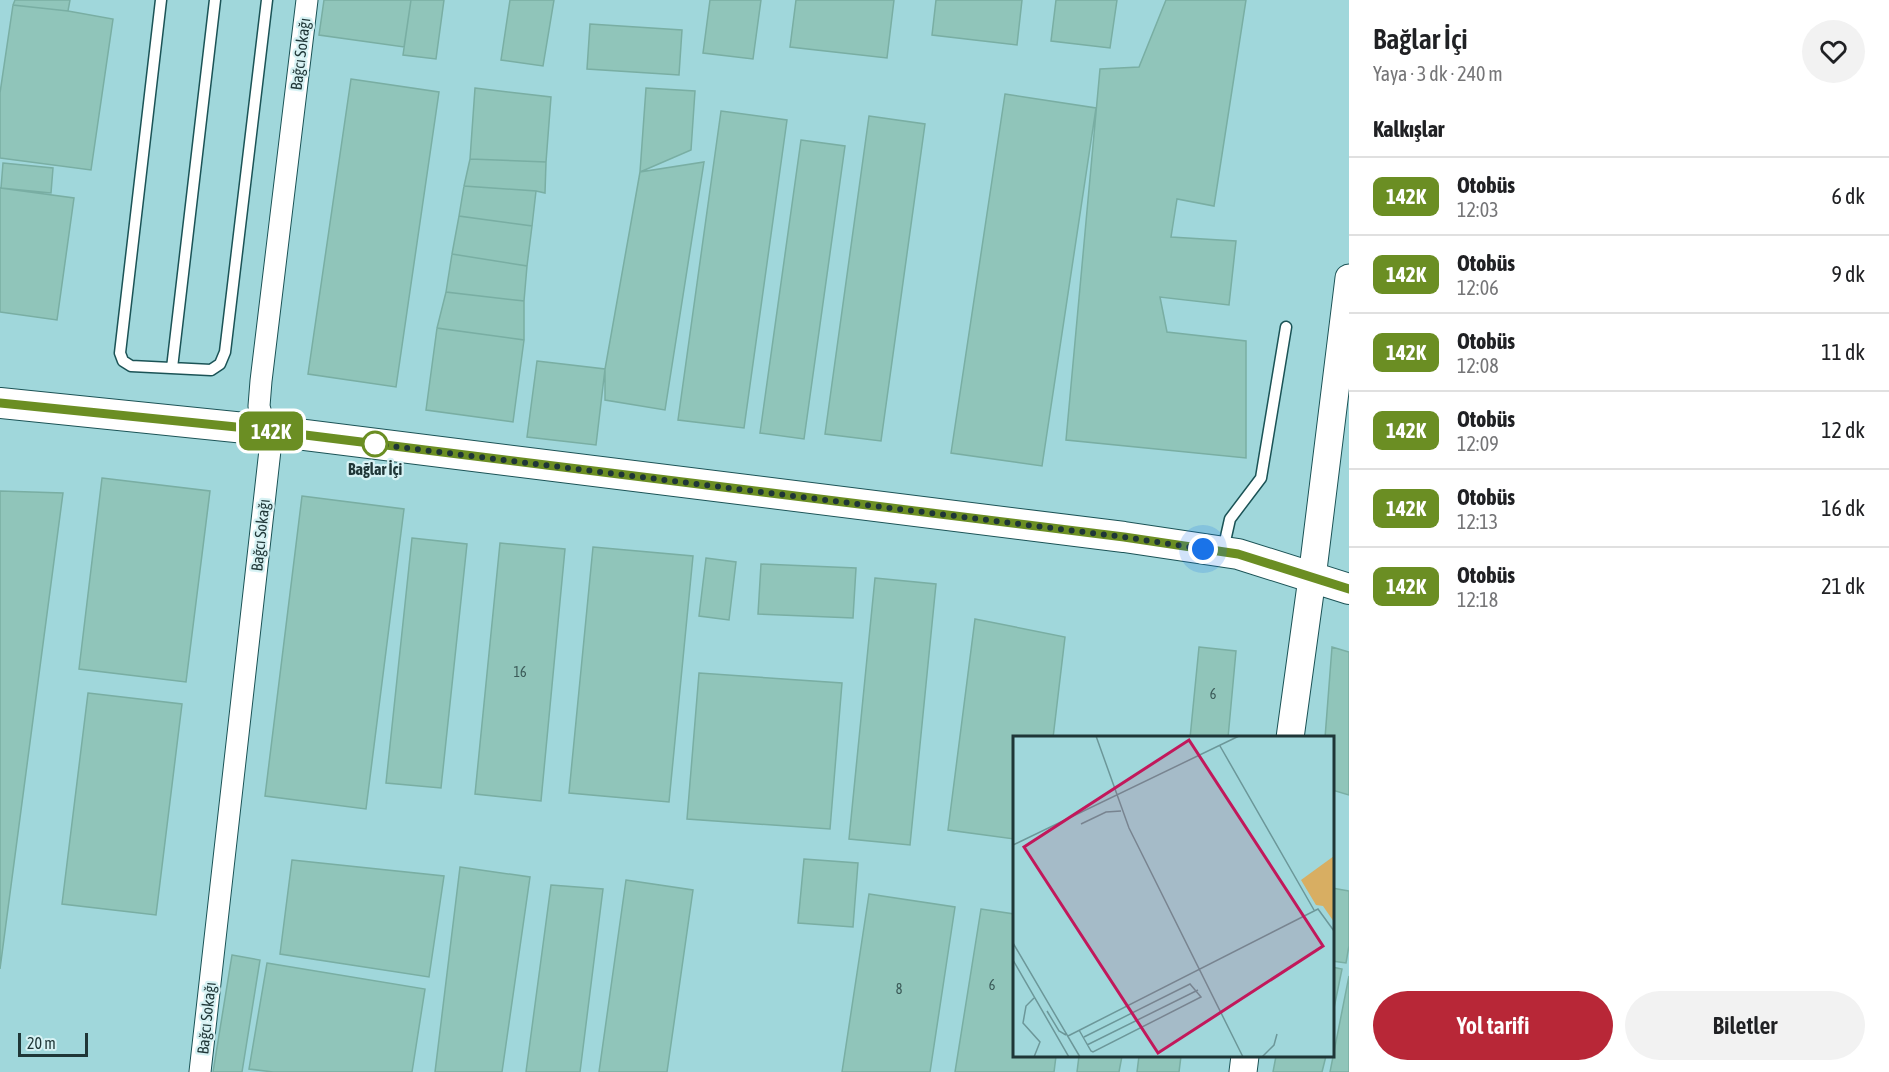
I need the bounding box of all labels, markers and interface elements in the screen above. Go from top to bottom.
street label: Bağcı Sokağı [287,17,314,91]
button: heart [1802,20,1865,83]
text: Bağlar İçi [1373,23,1468,55]
text: Yaya · 3 dk · 240 m [1373,62,1503,85]
text: Kalkışlar [1373,116,1444,142]
text: Otobüs [1457,172,1515,198]
text: 6 dk [1832,183,1865,209]
text: 142K [1386,184,1426,208]
text: 12:03 [1457,198,1499,221]
text: Otobüs [1457,250,1515,276]
text: 9 dk [1832,261,1865,287]
text: 142K [1386,262,1426,286]
text: 12:06 [1457,276,1499,299]
text: Otobüs [1457,328,1515,354]
text: 11 dk [1821,339,1865,365]
text: 142K [1386,340,1426,364]
text: 12:08 [1457,354,1499,377]
text: Otobüs [1457,406,1515,432]
line badge: 142K [229,412,313,450]
text: 12 dk [1821,417,1865,443]
text: 142K [1386,418,1426,442]
text: 142K [251,419,291,443]
marker: Bağlar İçi [362,431,388,457]
text: 12:09 [1457,432,1499,455]
place label: Bağlar İçi [348,460,402,478]
text: Otobüs [1457,484,1515,510]
text: 16 dk [1821,495,1865,521]
text: 142K [1386,496,1426,520]
street label: Bağcı Sokağı [247,498,274,572]
text: 12:13 [1457,510,1498,533]
your location [1188,534,1218,564]
text: Otobüs [1457,562,1515,588]
text: 21 dk [1821,573,1865,599]
text: 142K [1386,574,1426,598]
text: 12:18 [1457,588,1498,611]
house number: 16 [513,664,527,680]
house number: 6 [1210,686,1217,702]
inset map [1013,736,1334,1057]
house number: 6 [989,977,996,993]
street label: Bağcı Sokağı [193,981,220,1055]
house number: 8 [896,981,903,997]
button: Yol tarifi [1373,991,1613,1060]
button: Biletler [1625,991,1865,1060]
scale bar [18,1030,88,1058]
text: 20 m [27,1034,56,1052]

